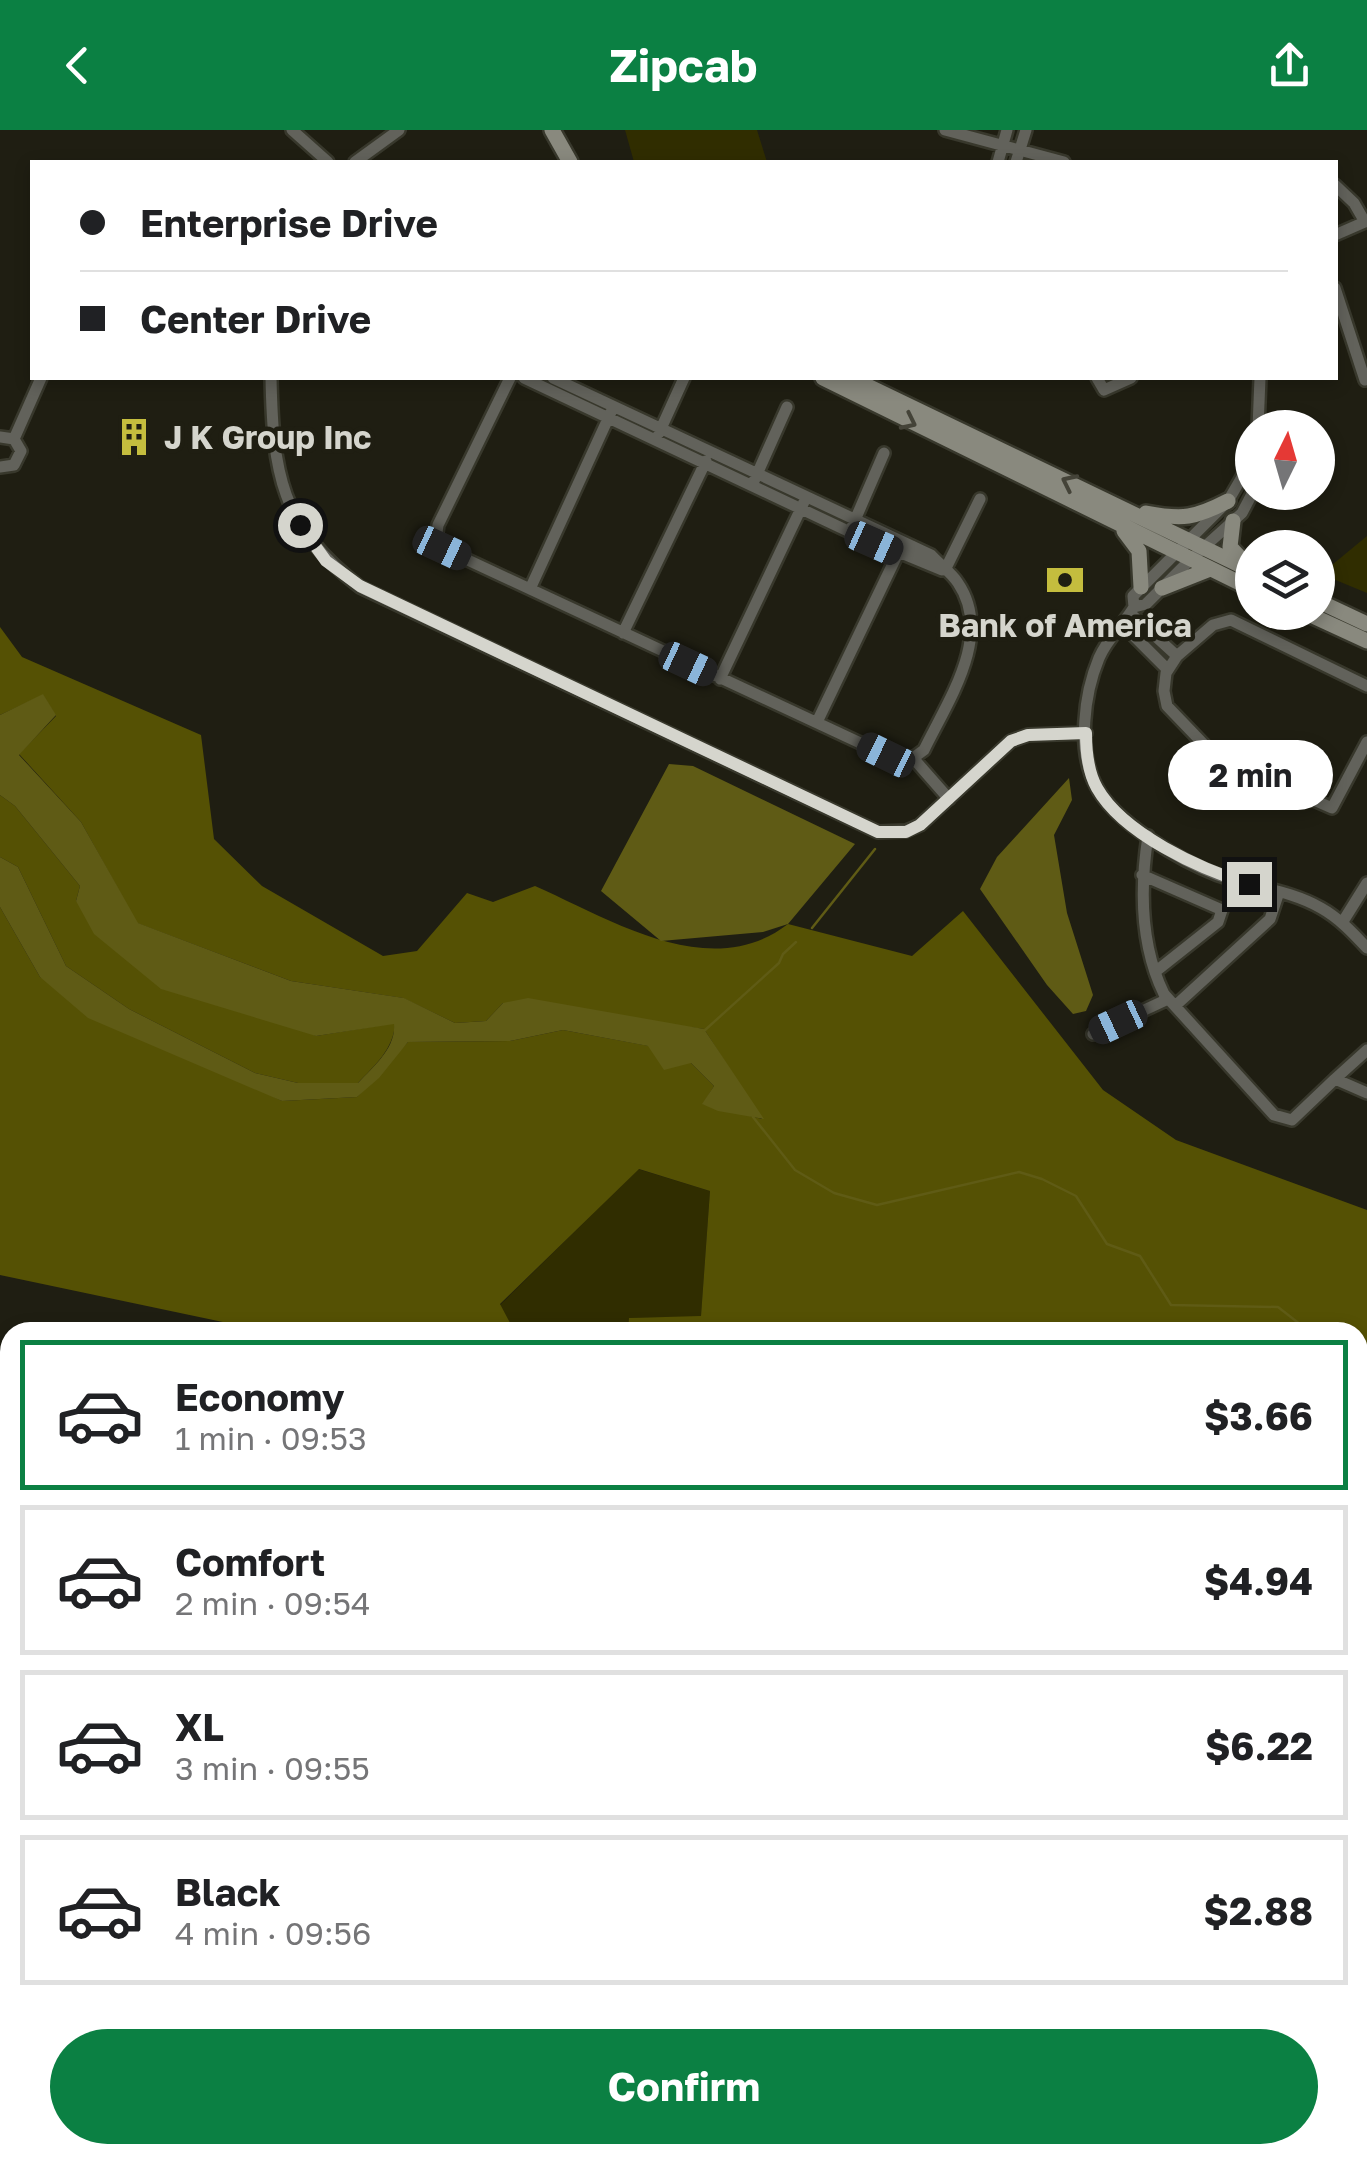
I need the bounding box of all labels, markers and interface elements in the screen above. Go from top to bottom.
icon: back [50,38,105,93]
text: Zipcab [609,38,758,92]
icon: share [1262,38,1317,93]
text: Enterprise Drive [140,200,438,245]
text: Center Drive [140,296,371,341]
one-way arrow [899,410,917,430]
north arrow [1235,410,1335,510]
map controls [1235,410,1335,630]
building icon: J K Group Inc [113,416,155,458]
place label: J K Group Inc [164,418,372,456]
one-way arrow [1061,474,1079,494]
route start [278,503,323,548]
car [840,517,908,569]
car [408,522,476,574]
button: layers [1235,530,1335,630]
bank icon: Bank of America [1044,559,1086,601]
place label: Bank of America [938,606,1192,644]
car [654,638,722,690]
car [852,728,920,782]
callout: 2 min [1166,739,1332,809]
text: 2 min [1209,756,1292,794]
route end [1227,862,1272,907]
car [1084,996,1152,1048]
icon: car [55,1370,145,1460]
text: Economy [175,1374,344,1419]
text: $3.66 [1204,1393,1313,1438]
text: 1 min · 09:53 [175,1419,367,1457]
icon: car [55,1535,145,1625]
text: Comfort [175,1539,325,1584]
text: $4.94 [1204,1558,1313,1603]
text: 2 min · 09:54 [175,1584,371,1622]
icon: car [55,1700,145,1790]
text: XL [175,1704,224,1749]
text: $6.22 [1205,1723,1313,1768]
text: 3 min · 09:55 [175,1749,370,1787]
icon: car [55,1865,145,1955]
text: Black [175,1869,280,1914]
text: $2.88 [1204,1888,1313,1933]
text: 4 min · 09:56 [175,1914,371,1952]
button: Confirm [50,2029,1318,2144]

